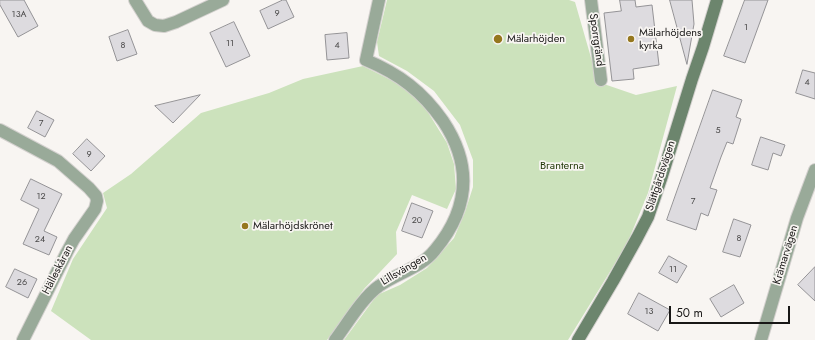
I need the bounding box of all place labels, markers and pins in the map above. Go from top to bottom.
place label: Mälarhöjdens kyrka [639,26,702,52]
place label: Mälarhöjden [507,32,565,46]
marker: Mälarhöjden [492,33,504,45]
marker: Mälarhöjdens kyrka [626,34,636,44]
place label: Mälarhöjdskrönet [253,219,333,233]
marker: Mälarhöjdskrönet [240,221,250,231]

